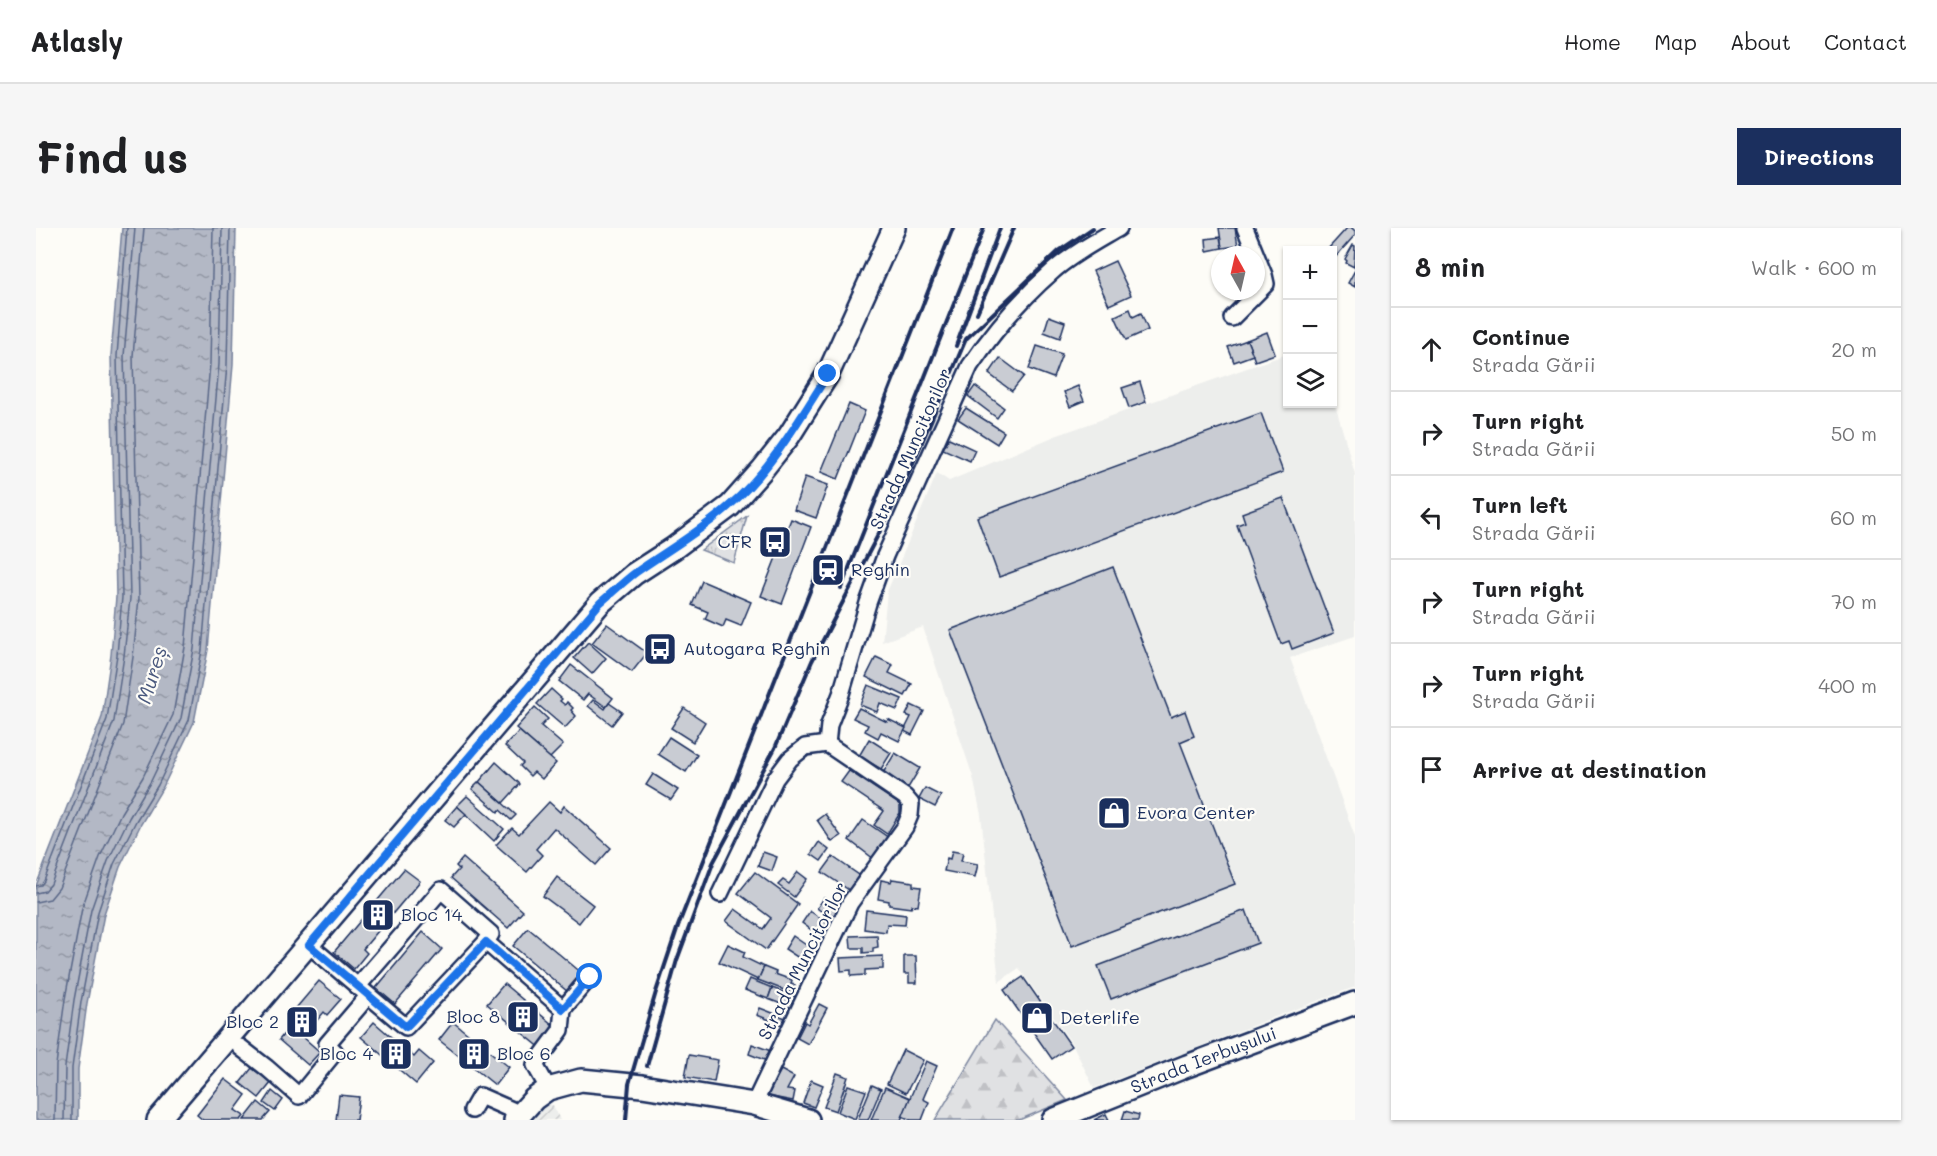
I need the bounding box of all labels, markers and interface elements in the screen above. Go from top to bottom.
text: Atlasly [30,23,124,59]
text: Home [1564,28,1621,55]
text: Map [1654,28,1697,55]
text: About [1730,28,1791,55]
text: Contact [1824,28,1907,55]
button: Directions [1737,128,1901,185]
text: Find us [36,129,188,184]
north arrow [1211,246,1265,300]
map controls [1283,246,1337,408]
button: + [1283,246,1337,300]
text: 8 min [1415,250,1485,284]
text: Walk · 600 m [1751,254,1877,280]
button: − [1283,300,1337,354]
text: Continue [1472,322,1570,351]
icon: ahead [1415,333,1448,366]
text: 20 m [1831,336,1877,362]
text: Strada Gării [1472,351,1596,377]
button: layers [1283,354,1337,408]
route end [814,360,840,386]
street label: Strada Muncitorilor [864,364,956,533]
text: Turn right [1472,406,1584,435]
icon: right [1415,417,1448,450]
text: 50 m [1831,420,1877,446]
text: Strada Gării [1472,435,1596,461]
text: Turn left [1472,490,1568,519]
icon: left [1415,501,1448,534]
text: 60 m [1830,504,1877,530]
text: Strada Gării [1472,519,1596,545]
bus stop icon: CFR [757,524,793,560]
place label: CFR [718,529,752,553]
station icon: Reghin [810,552,846,588]
place label: Reghin [851,557,910,581]
text: Turn right [1472,574,1584,603]
icon: right [1415,585,1448,618]
text: 70 m [1831,588,1877,614]
text: Strada Gării [1472,603,1596,629]
bus stop icon: Autogara Reghin [642,631,678,667]
place label: Autogara Reghin [683,636,830,660]
water label: Mureș [130,643,173,707]
text: Turn right [1472,658,1584,687]
icon: right [1415,669,1448,702]
text: 400 m [1818,672,1877,698]
text: Strada Gării [1472,687,1596,713]
icon: arrive [1415,753,1448,786]
text: Arrive at destination [1472,755,1707,784]
shop icon: Evora Center [1096,795,1132,831]
place label: Evora Center [1137,800,1256,824]
street label: Strada Muncitorilor [752,877,852,1044]
building icon: Bloc 14 [360,897,396,933]
place label: Bloc 14 [401,902,463,926]
route start [576,963,602,989]
building icon: Bloc 8 [505,999,541,1035]
shop icon: Deterlife [1019,1000,1055,1036]
building icon: Bloc 2 [284,1004,320,1040]
place label: Bloc 8 [446,1004,500,1028]
place label: Deterlife [1060,1005,1140,1029]
place label: Bloc 2 [226,1009,279,1033]
street label: Strada Ierbușului [1127,1021,1280,1099]
building icon: Bloc 4 [378,1036,414,1072]
building icon: Bloc 6 [456,1036,492,1072]
place label: Bloc 4 [320,1041,373,1065]
place label: Bloc 6 [497,1041,551,1065]

